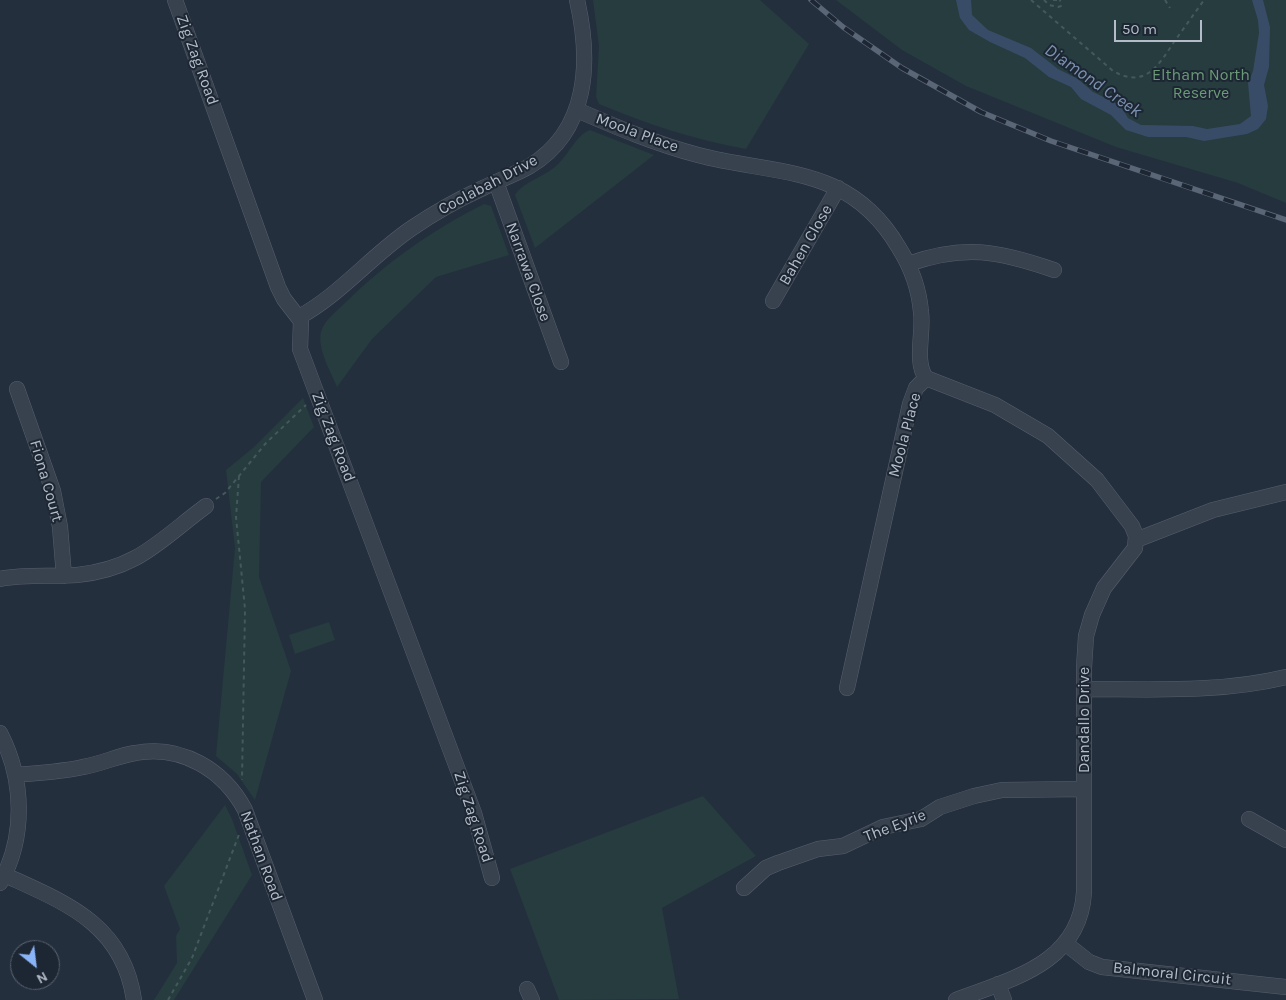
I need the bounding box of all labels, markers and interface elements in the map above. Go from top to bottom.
scale bar [1116,10,1204,42]
street label: Zig Zag Road [172,12,222,108]
text: 50 m [1122,20,1157,38]
water label: Diamond Creek [1040,40,1146,122]
park label: Eltham North Reserve [1152,65,1250,103]
street label: Moola Place [593,109,681,157]
street label: Coolabah Drive [435,151,541,219]
street label: Bahen Close [775,201,837,289]
street label: Narrawa Close [501,220,555,324]
street label: Zig Zag Road [307,389,359,485]
street label: Moola Place [885,391,925,479]
street label: Fiona Court [25,438,67,524]
street label: Dandallo Drive [1074,667,1094,773]
street label: Zig Zag Road [449,769,497,865]
street label: The Eyrie [861,805,929,847]
street label: Nathan Road [236,808,286,904]
north arrow [10,940,60,990]
street label: Balmoral Circuit [1112,958,1232,990]
text: N [34,968,51,988]

